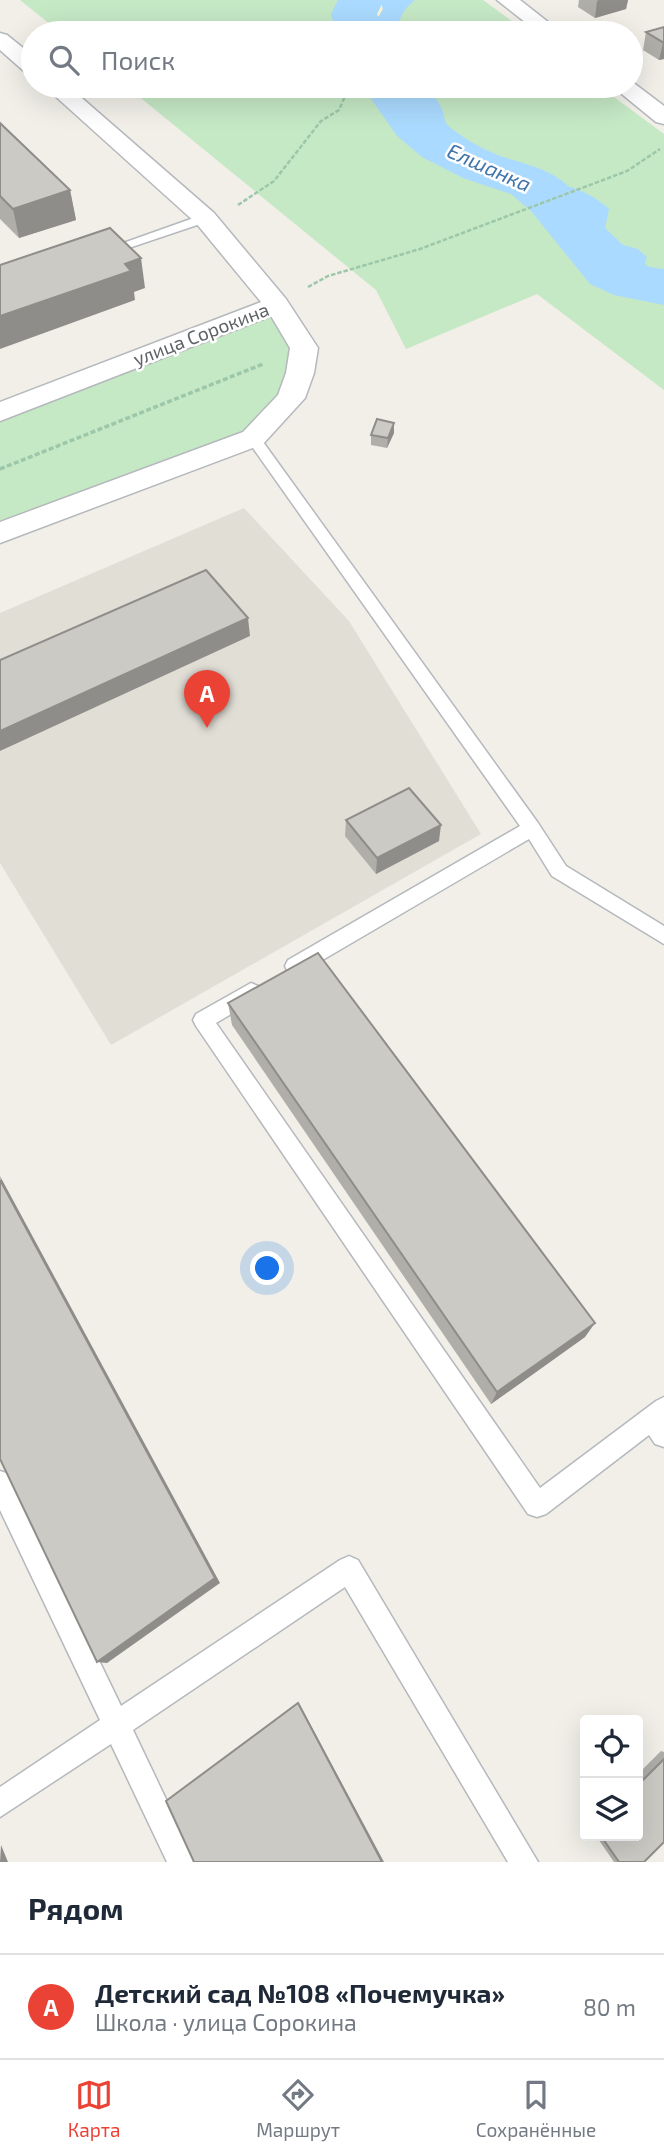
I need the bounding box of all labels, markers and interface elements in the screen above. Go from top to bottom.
search box [21,21,643,98]
icon: search [45,41,83,79]
text: Поиск [101,44,175,75]
water label: Елшанка [444,137,535,196]
street label: улица Сорокина [130,297,272,371]
pin: A [184,670,230,728]
your location [250,1251,284,1285]
map controls [580,1715,643,1841]
button: locate [580,1715,643,1778]
button: layers [580,1778,643,1841]
text: Рядом [28,1890,124,1926]
text: Детский сад №108 «Почемучка» [95,1977,505,2008]
text: A [43,1993,59,2021]
text: 80 m [583,1993,636,2021]
text: Школа · улица Сорокина [95,2008,357,2036]
tab: Карта [68,2076,121,2141]
tab: Маршрут [256,2076,340,2141]
tab: Сохранённые [476,2076,596,2141]

